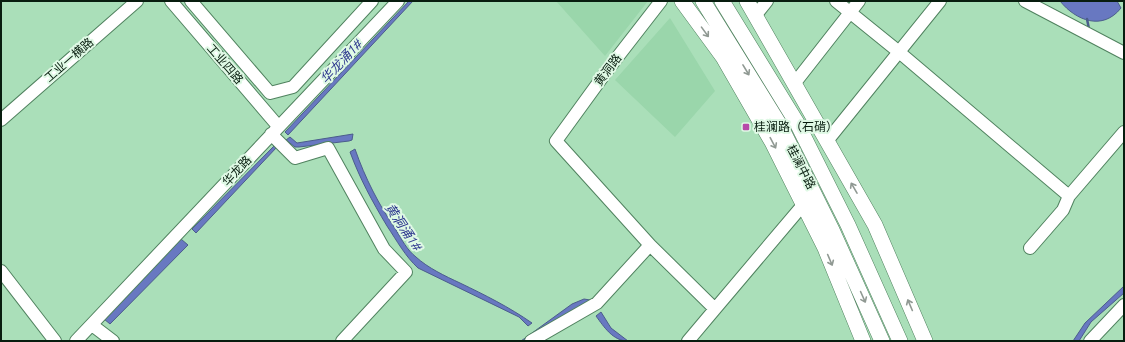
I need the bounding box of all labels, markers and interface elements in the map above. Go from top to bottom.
one-way arrow [701,27,709,38]
street label: 工业一横路 [42,35,96,84]
water label: 华龙涌1# [317,36,365,86]
street label: 工业四路 [205,41,246,86]
street label: 黄洞路 [592,51,624,88]
one-way arrow [743,64,751,76]
place label: 桂澜路（石𬒔） [754,120,838,133]
marker: 桂澜路（石𬒔） [741,122,751,132]
one-way arrow [769,137,777,149]
street label: 桂澜中路 [785,142,818,191]
street label: 华龙路 [220,153,254,188]
one-way arrow [849,182,857,194]
water label: 黄洞涌1# [383,200,425,254]
one-way arrow [826,254,834,266]
one-way arrow [860,291,867,303]
one-way arrow [906,300,913,312]

